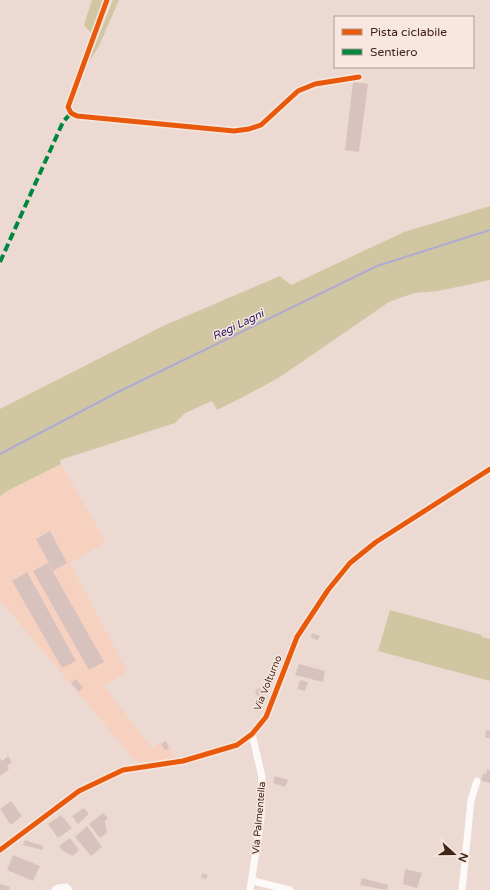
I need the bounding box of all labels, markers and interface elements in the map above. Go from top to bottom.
legend [334,16,474,68]
text: Pista ciclabile [370,25,447,39]
text: Sentiero [370,45,417,59]
water label: Regi Lagni [210,306,267,343]
street label: Via Volturno [251,654,285,712]
street label: Via Palmentella [250,781,268,855]
north arrow [434,834,474,874]
text: N [455,851,471,864]

